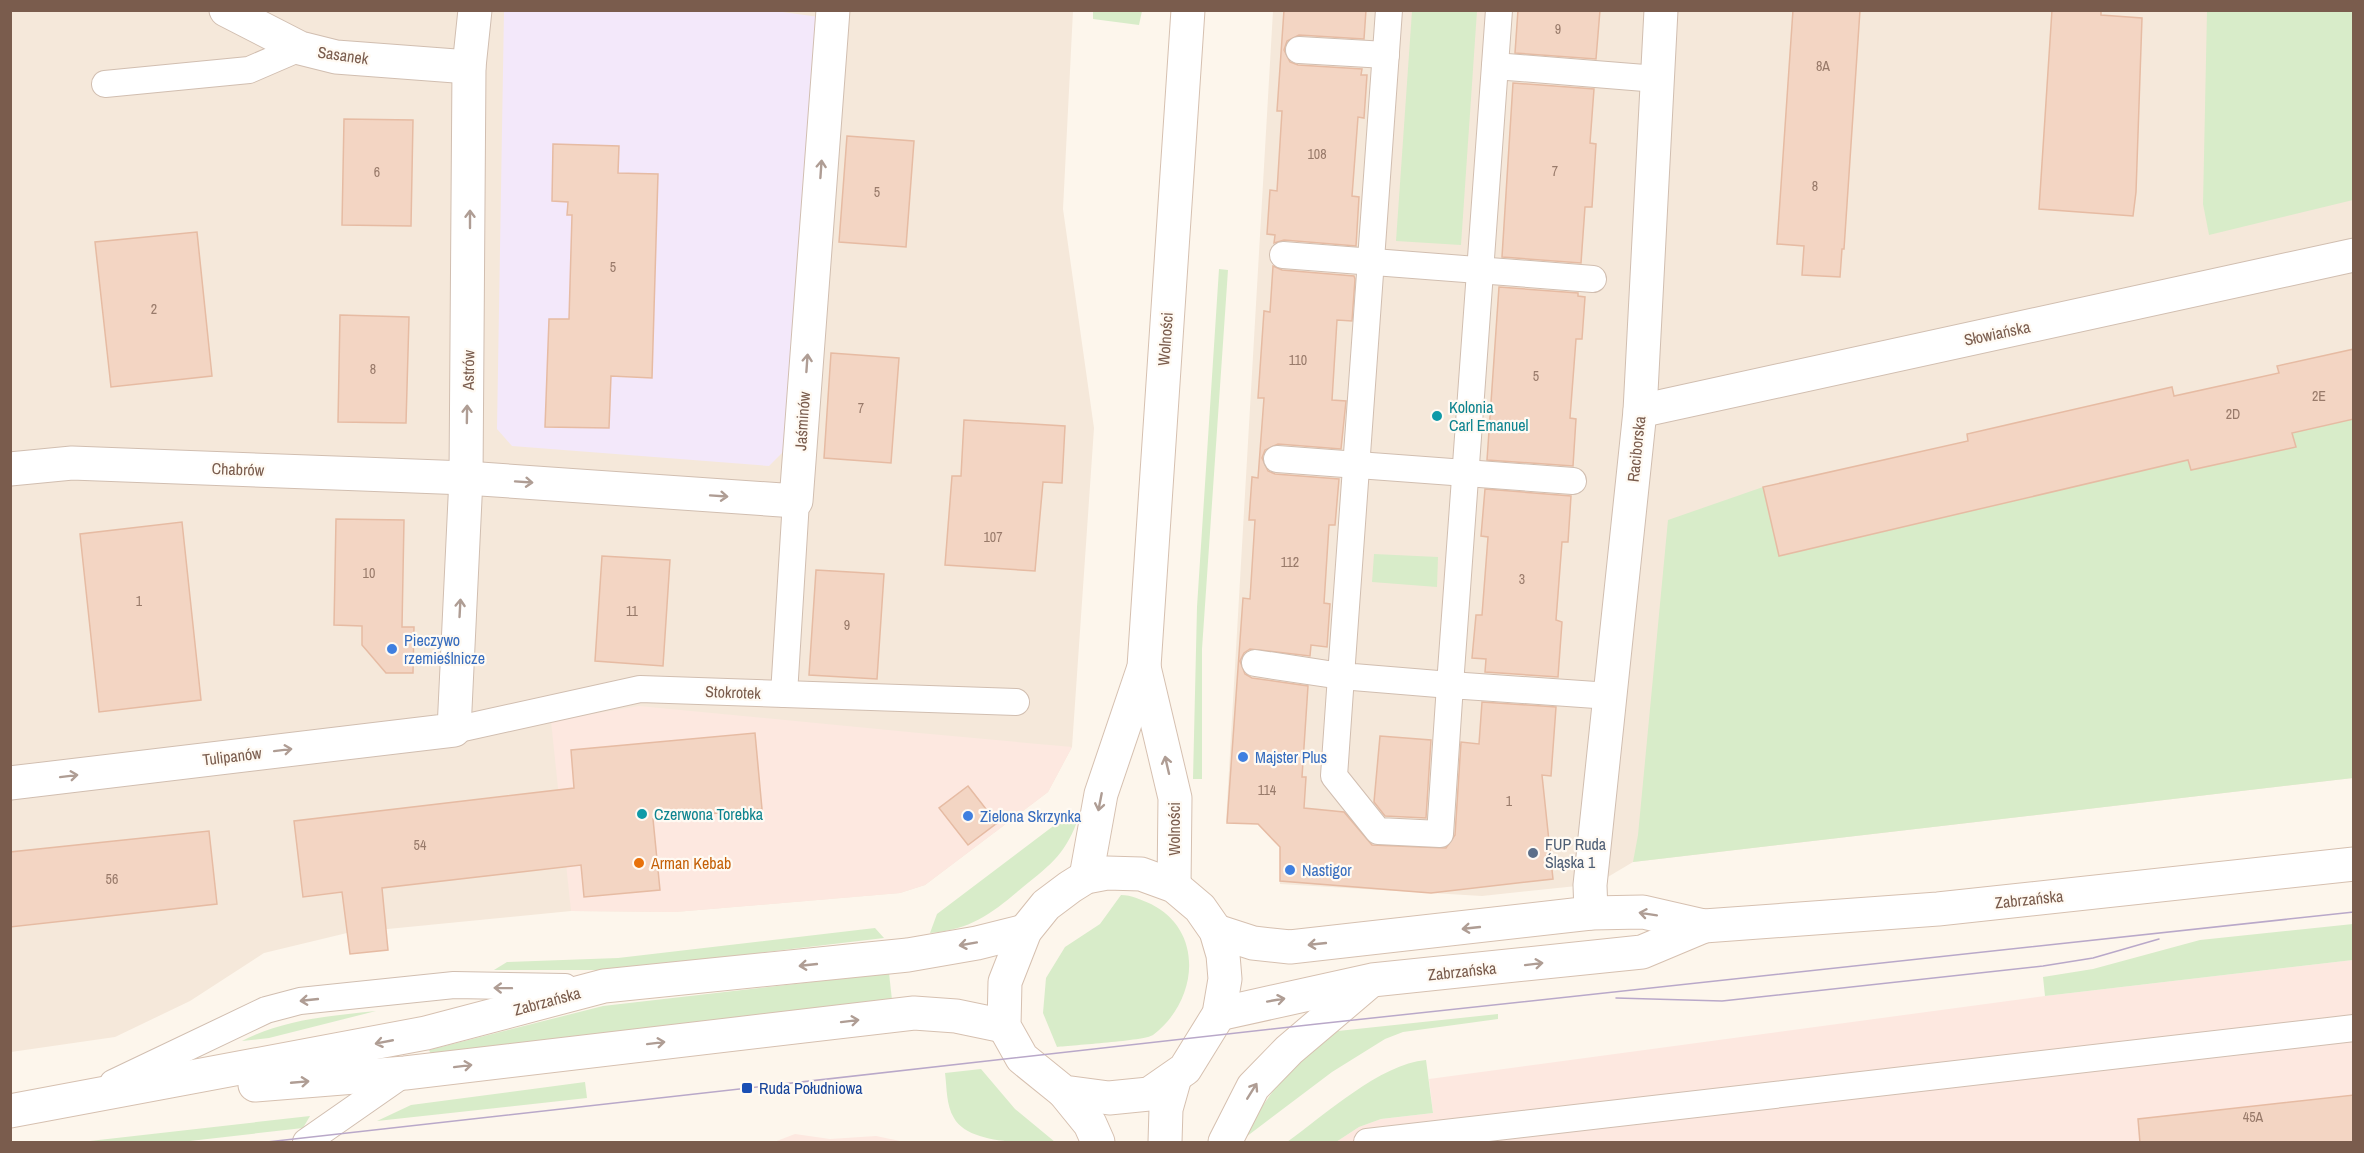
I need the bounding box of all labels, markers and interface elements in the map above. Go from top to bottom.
house number: 9 [1555,20,1561,38]
street label: Sasanek [316,41,370,70]
house number: 8A [1816,57,1830,75]
house number: 108 [1307,145,1327,163]
one-way arrow [816,159,827,179]
house number: 7 [1552,162,1558,180]
house number: 6 [374,163,380,181]
house number: 8 [1812,177,1818,195]
house number: 5 [874,183,880,201]
one-way arrow [464,209,476,229]
house number: 5 [610,258,616,276]
house number: 2 [151,300,157,318]
street label: Wolności [1152,311,1178,367]
street label: Słowiańska [1962,315,2033,351]
street label: Astrów [457,349,479,391]
house number: 110 [1289,351,1307,369]
one-way arrow [801,354,812,374]
house number: 8 [370,360,376,378]
house number: 5 [1533,367,1539,385]
house number: 2E [2312,387,2326,405]
street label: Jaśminów [789,390,815,451]
place label: Kolonia Carl Emanuel [1449,396,1529,436]
house number: 7 [858,399,864,417]
one-way arrow [461,404,473,424]
house number: 2D [2226,405,2240,423]
marker: Kolonia Carl Emanuel [1430,409,1444,423]
street label: Raciborska [1622,414,1650,483]
street label: Chabrów [211,457,265,481]
one-way arrow [514,477,534,488]
one-way arrow [708,491,728,502]
house number: 107 [983,528,1003,546]
house number: 112 [1281,553,1299,571]
house number: 10 [363,564,375,582]
house number: 3 [1519,570,1525,588]
house number: 1 [136,592,143,610]
one-way arrow [454,599,465,619]
house number: 11 [626,602,639,620]
house number: 9 [844,616,850,634]
place label: Pieczywo rzemieślnicze [404,629,485,669]
marker: Pieczywo rzemieślnicze [385,642,399,656]
street label: Stokrotek [705,680,762,704]
street label: Tulipanów [201,741,263,771]
one-way arrow [273,745,293,756]
place label: Majster Plus [1255,746,1327,768]
marker: Majster Plus [1236,750,1250,764]
one-way arrow [1161,756,1173,775]
one-way arrow [58,770,78,781]
house number: 114 [1258,781,1277,799]
one-way arrow [1094,792,1105,812]
house number: 1 [1506,792,1513,810]
street label: Wolności [1163,802,1185,856]
place label: Czerwona Torebka [654,803,764,825]
place label: Zielona Skrzynka [980,805,1082,827]
marker: Czerwona Torebka [635,807,649,821]
marker: Zielona Skrzynka [961,809,975,823]
place label: FUP Ruda Śląska 1 [1545,833,1607,873]
house number: 54 [414,836,427,854]
marker: FUP Ruda Śląska 1 [1526,846,1540,860]
place label: Arman Kebab [650,852,731,874]
marker: Arman Kebab [632,856,646,870]
place label: Nastigor [1302,859,1352,881]
marker: Nastigor [1283,863,1297,877]
house number: 56 [106,870,118,888]
street label: Zabrzańska [1994,884,2065,914]
one-way arrow [1639,908,1658,919]
one-way arrow [1461,923,1481,934]
one-way arrow [958,939,978,950]
one-way arrow [1307,939,1327,950]
street label: Zabrzańska [1427,956,1498,986]
one-way arrow [1524,958,1544,969]
one-way arrow [798,960,818,971]
street label: Zabrzańska [511,981,584,1020]
one-way arrow [494,982,514,993]
one-way arrow [300,995,320,1006]
one-way arrow [1265,995,1285,1006]
one-way arrow [840,1015,860,1026]
one-way arrow [375,1037,395,1048]
one-way arrow [646,1038,666,1049]
one-way arrow [452,1060,472,1071]
one-way arrow [289,1076,309,1087]
place label: Ruda Południowa [759,1077,863,1099]
marker: Ruda Południowa [740,1081,754,1095]
one-way arrow [1247,1083,1259,1100]
house number: 45A [2243,1108,2264,1126]

